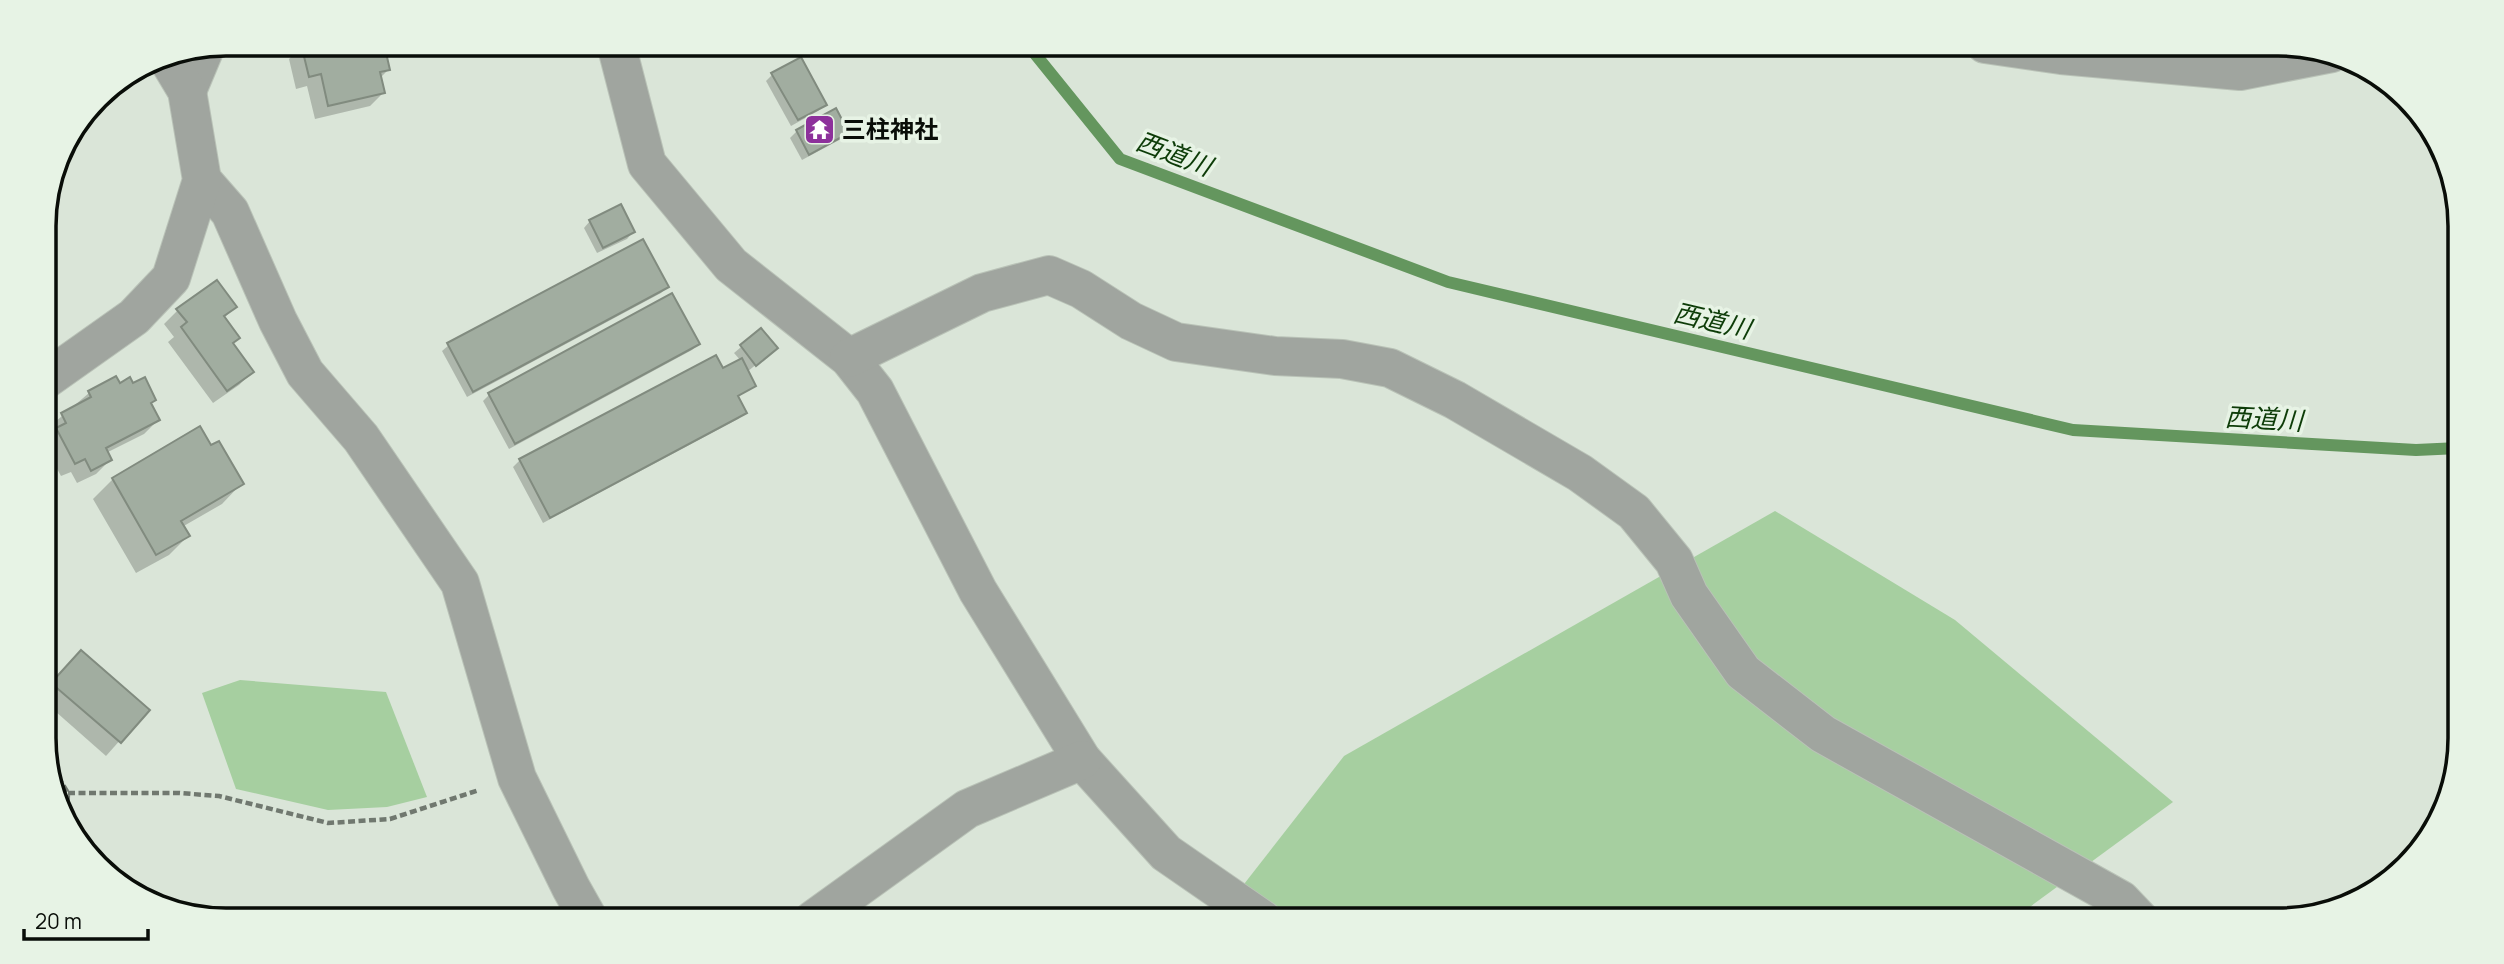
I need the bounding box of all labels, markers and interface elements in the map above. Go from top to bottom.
place label: 三柱神社 [842,112,938,145]
temple icon: 三柱神社 [802,113,836,147]
water label: 西道川 [1131,122,1220,185]
water label: 西道川 [1670,294,1757,347]
water label: 西道川 [2224,398,2307,438]
scale bar [24,898,149,942]
text: 20 m [35,907,82,935]

